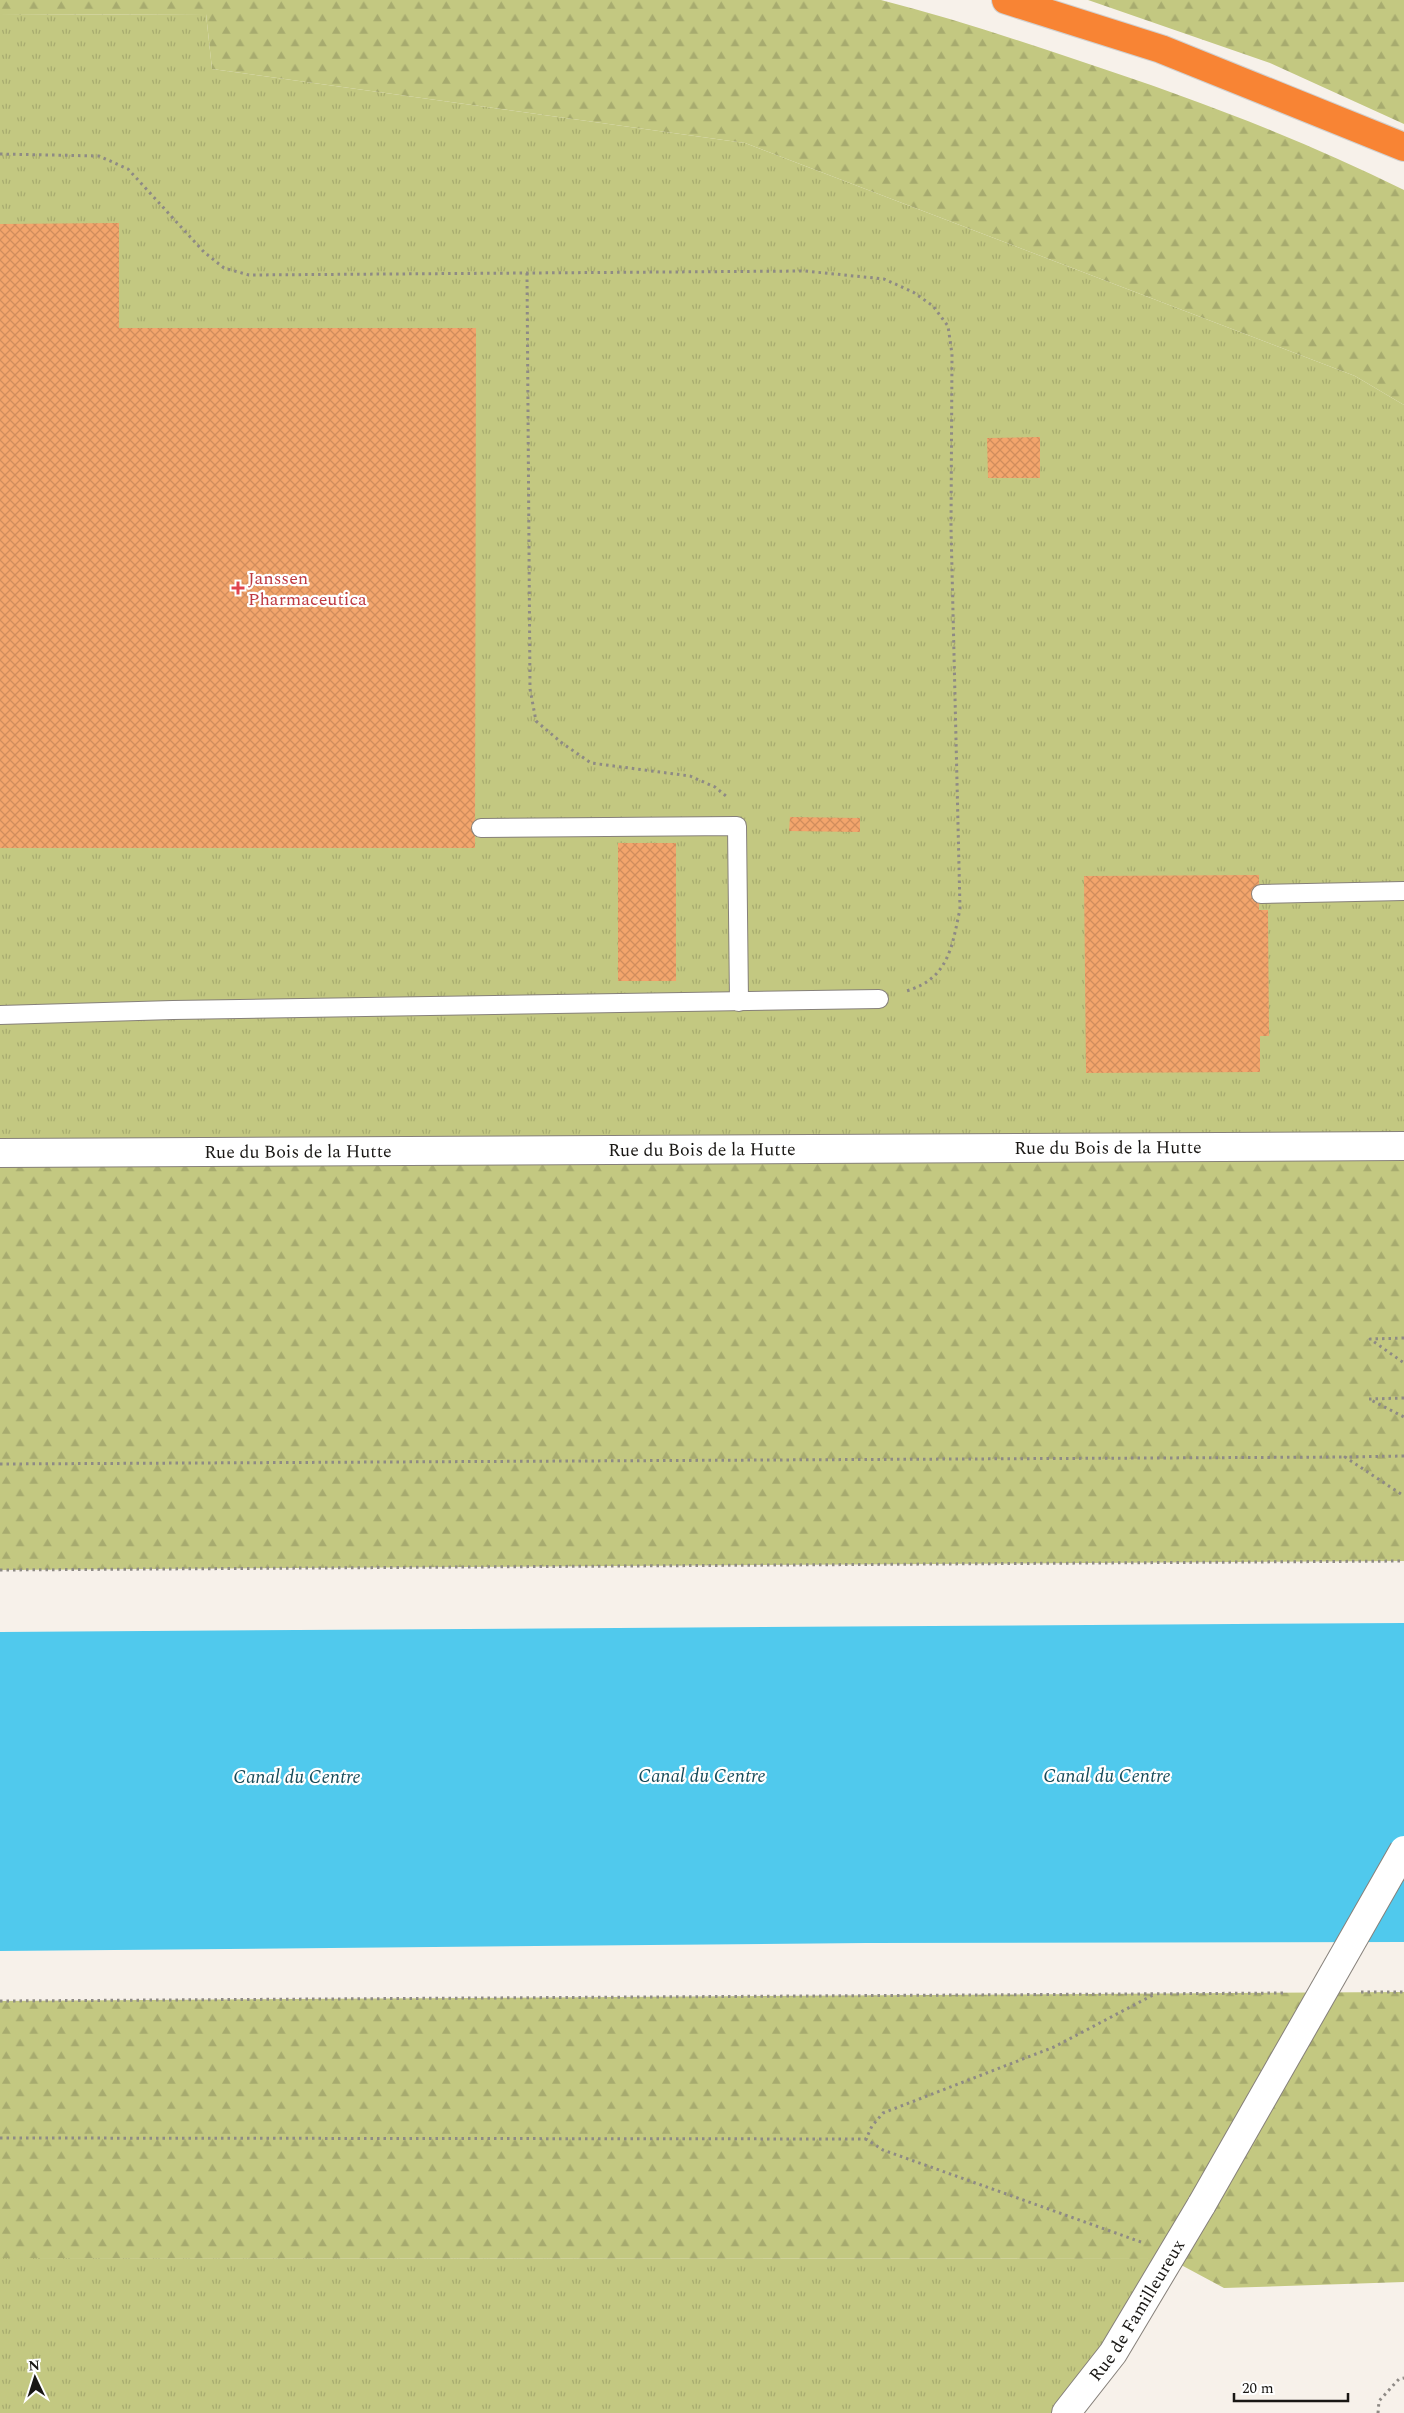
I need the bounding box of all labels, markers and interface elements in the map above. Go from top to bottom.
place label: Janssen Pharmaceutica [248,565,367,613]
marker: Janssen Pharmaceutica [232,582,244,594]
street label: Rue du Bois de la Hutte [1014,1134,1202,1161]
street label: Rue du Bois de la Hutte [608,1136,796,1163]
street label: Rue du Bois de la Hutte [204,1138,392,1165]
water label: Canal du Centre [638,1762,766,1791]
water label: Canal du Centre [1043,1762,1171,1791]
water label: Canal du Centre [233,1763,361,1792]
street label: Rue de Familleureux [1082,2234,1192,2387]
north arrow [10,2353,60,2403]
text: N [28,2355,41,2376]
scale bar [1234,2370,1348,2402]
text: 20 m [1242,2377,1274,2400]

